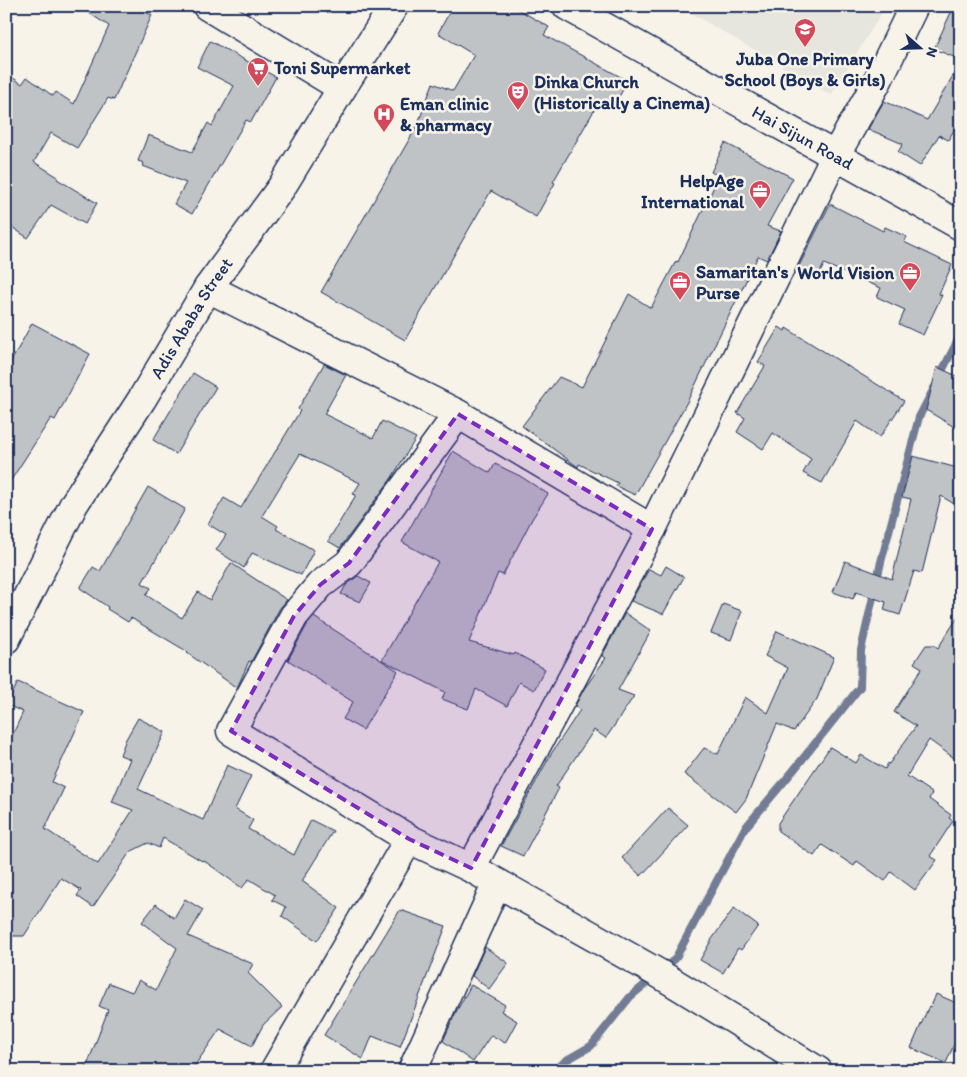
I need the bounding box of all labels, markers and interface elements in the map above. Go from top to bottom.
school or university icon: Juba One Primary School (Boys & Girls) [793,17,817,48]
north arrow [894,22,944,72]
text: N [922,45,941,60]
place label: Juba One Primary School (Boys & Girls) [724,48,886,91]
supermarket icon: Toni Supermarket [246,56,270,87]
place label: Toni Supermarket [273,57,411,79]
place label: Dinka Church (Historically a Cinema) [534,71,710,114]
theatre icon: Dinka Church (Historically a Cinema) [506,80,530,111]
place label: Eman clinic & pharmacy [400,93,492,136]
street label: Hai Sijun Road [748,101,857,175]
hospital icon: Eman clinic & pharmacy [372,102,396,133]
place label: HelpAge International [641,170,745,213]
office icon: HelpAge International [748,179,772,210]
street label: Adis Ababa Street [146,253,238,383]
place label: Samaritan's Purse [696,261,789,304]
office icon: World Vision [898,261,922,292]
place label: World Vision [797,262,894,284]
office icon: Samaritan's Purse [668,270,692,301]

